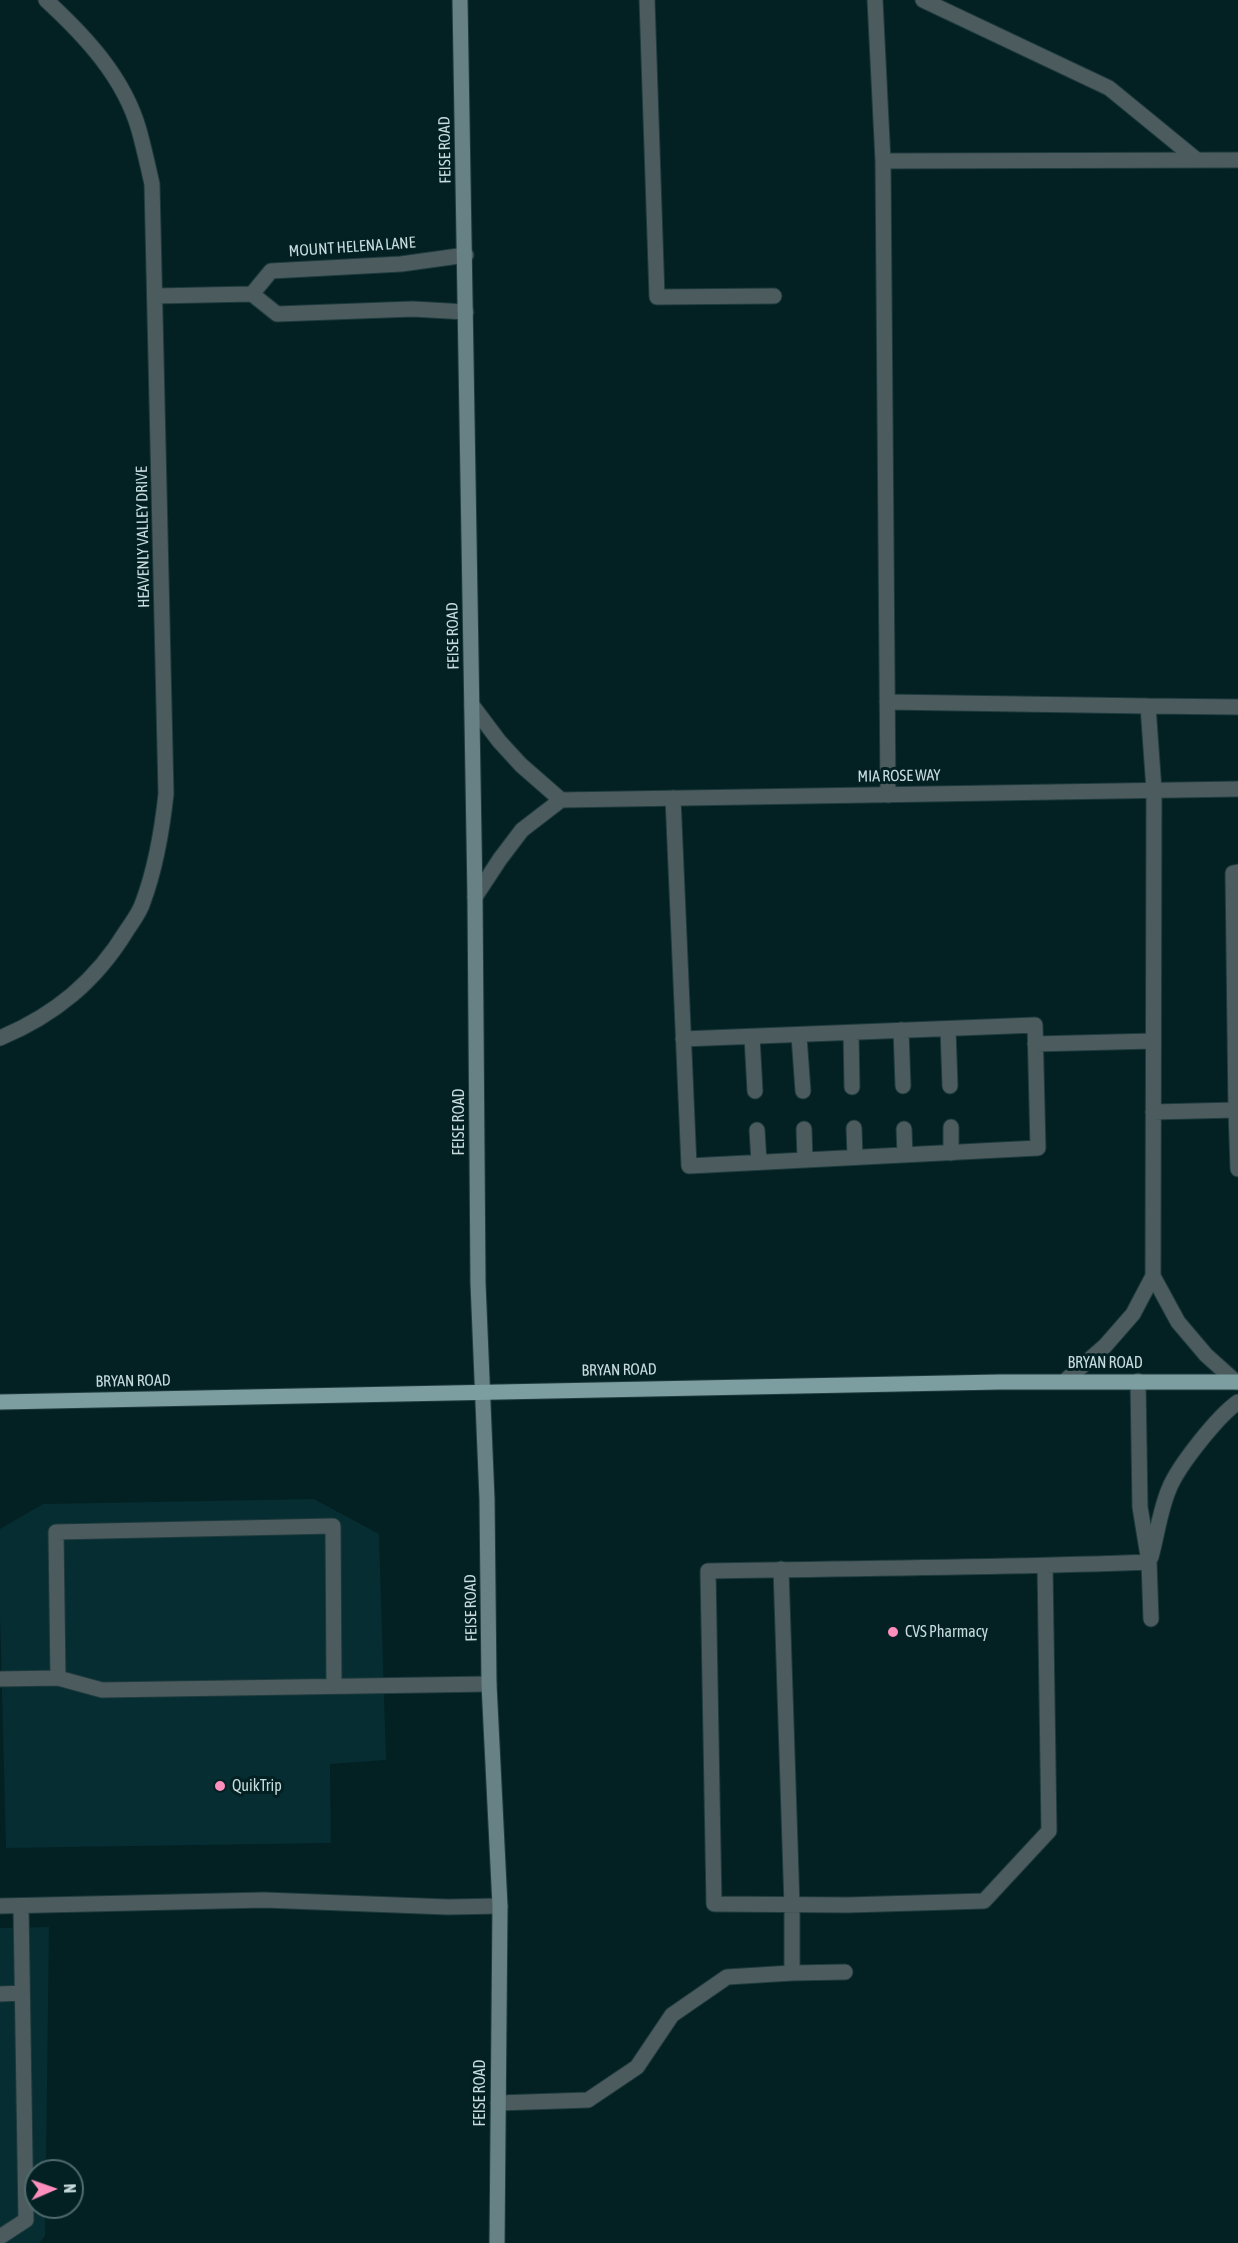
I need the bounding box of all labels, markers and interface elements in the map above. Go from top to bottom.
street label: FEISE ROAD [435,116,455,184]
street label: MOUNT HELENA LANE [288,233,416,261]
street label: HEAVENLY VALLEY DRIVE [132,466,154,608]
street label: FEISE ROAD [443,602,463,670]
street label: MIA ROSE WAY [857,766,941,786]
street label: FEISE ROAD [449,1088,469,1156]
street label: BRYAN ROAD [1067,1353,1143,1373]
street label: BRYAN ROAD [581,1360,657,1380]
street label: BRYAN ROAD [95,1371,171,1391]
street label: FEISE ROAD [461,1574,481,1642]
place label: CVS Pharmacy [905,1622,988,1642]
marker: CVS Pharmacy [886,1625,900,1639]
place label: QuikTrip [232,1776,282,1796]
marker: QuikTrip [213,1779,227,1793]
street label: FEISE ROAD [470,2059,490,2127]
north arrow [24,2159,84,2219]
text: N [61,2183,79,2193]

